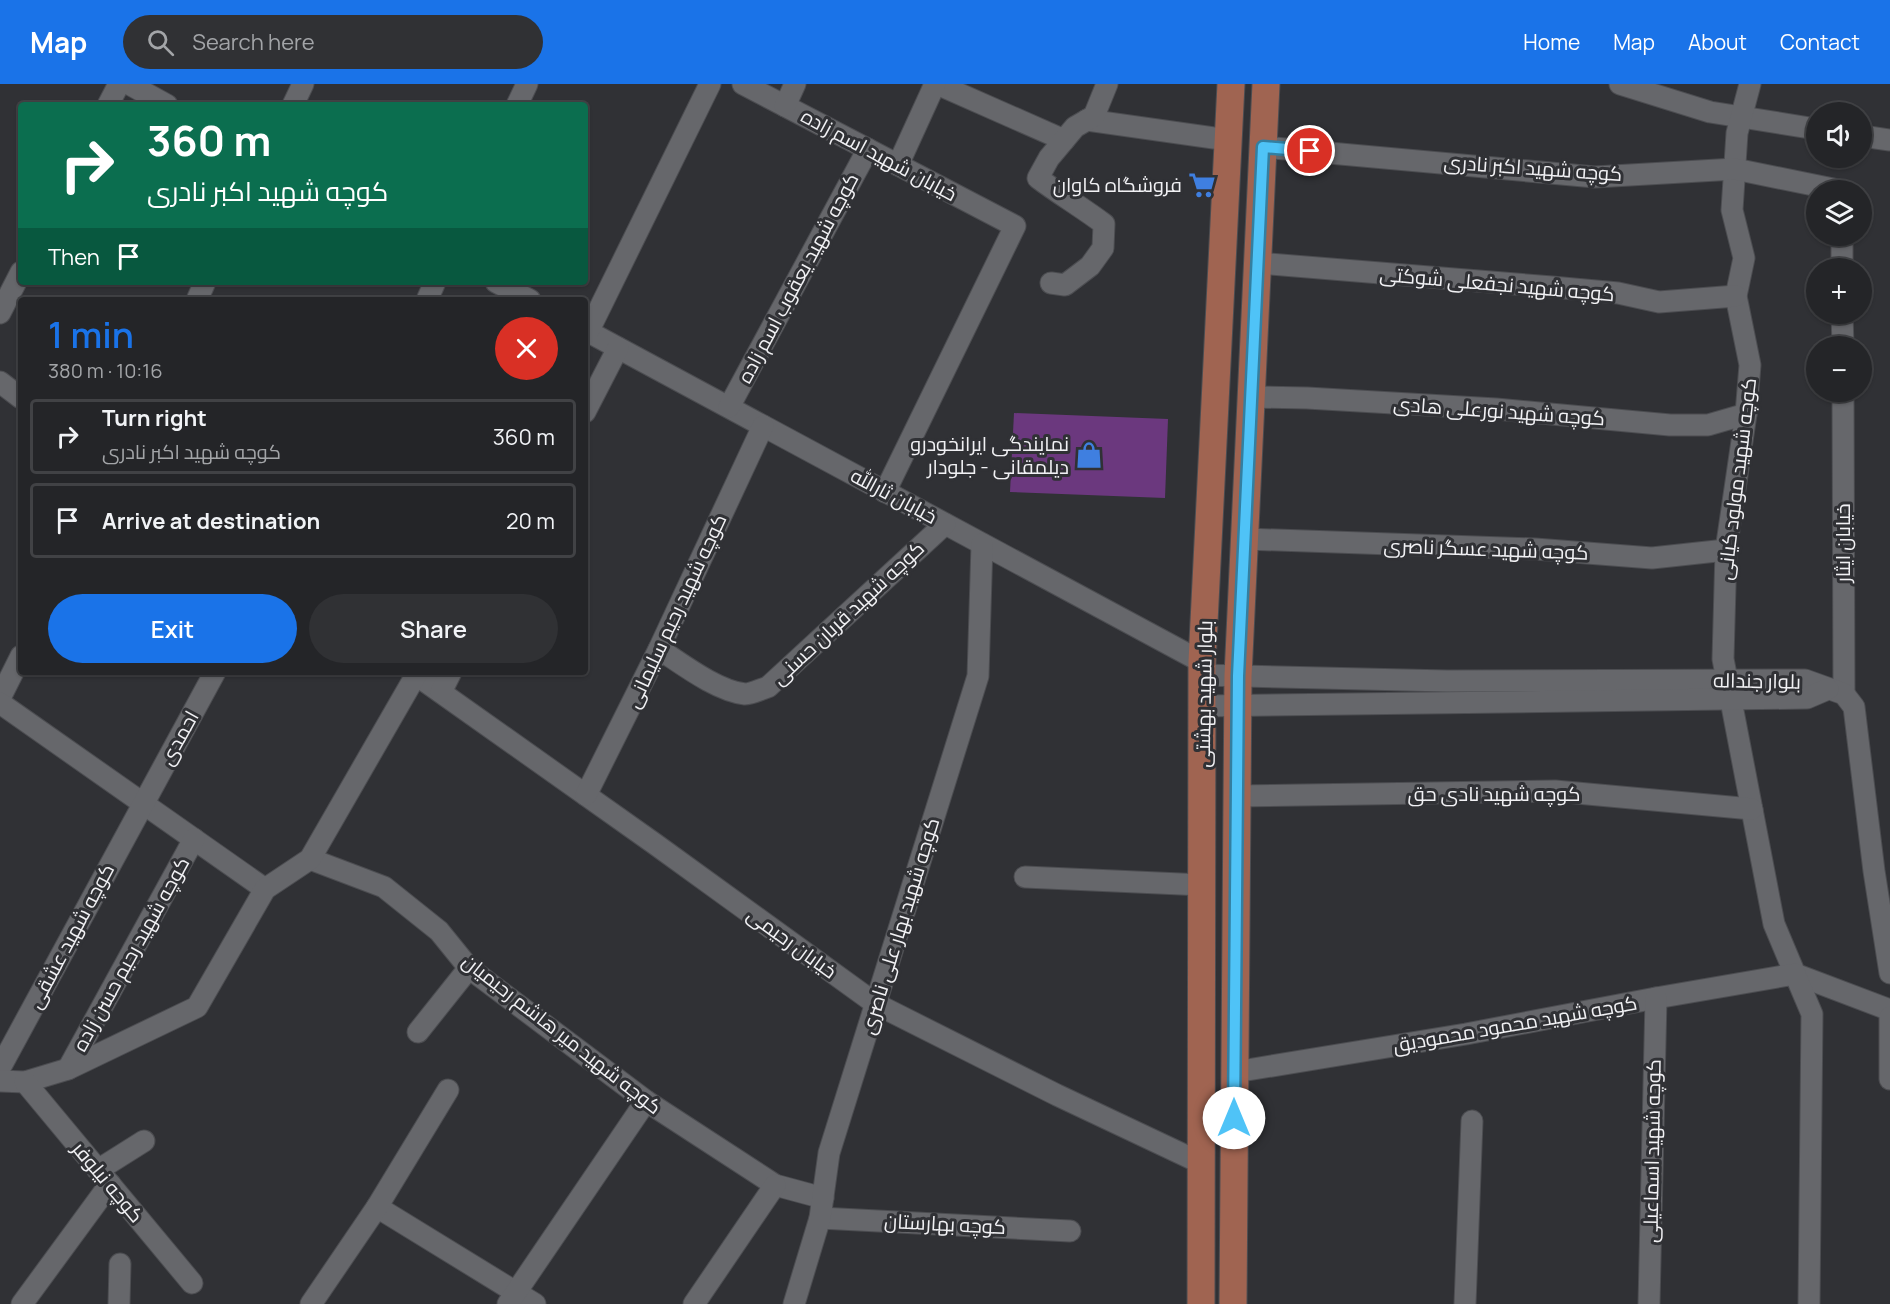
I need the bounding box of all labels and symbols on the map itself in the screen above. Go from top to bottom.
street label: خیابان شهید اسم زاده [796,102,962,208]
pin [1284,125,1335,176]
street label: کوچه شهید اکبر نادری [1443,148,1623,187]
street label: کوچه شهید یعقوب اسم زاده [731,168,865,388]
supermarket icon: فروشگاه کاوان [1187,170,1217,200]
place label: فروشگاه کاوان [1053,171,1182,198]
street label: کوچه شهید نجفعلی شوکتی [1378,260,1616,307]
street label: کوچه شهید مولود کیانی [1711,376,1762,582]
street label: کوچه شهید نورعلی هادی [1392,390,1606,431]
place label: نمایندگی ایرانخودرو دیلمقانی - جلودار [910,430,1069,480]
shop icon: نمایندگی ایرانخودرو دیلمقانی - جلودار [1074,440,1104,470]
street label: خیابان ثارالله [846,461,942,530]
street label: خیابان ایثار [1829,503,1856,584]
street label: کوچه شهید رحیم سلیمانی [619,509,733,713]
street label: کوچه شهید عسگر ناصری [1383,531,1589,566]
street label: کوچه شهید قربان حسنی [765,535,930,691]
street label: بلوار شهید بهشتی [1189,620,1218,768]
street label: بلوار جنداله [1713,666,1801,695]
street label: احمدی [153,706,205,770]
street label: کوچه شهید نادی حق [1408,780,1580,807]
street label: کوچه شهید بهار علی ناصری [854,814,945,1038]
street label: کوچه شهید رحیم حسن زاده [66,852,196,1056]
street label: کوچه شهید عشقی [21,859,120,1013]
street label: خیابان رحیمی [742,901,843,984]
street label: کوچه شهید میر هاشم رحیمیان [456,947,668,1121]
street label: کوچه شهید محمود محمودیق [1391,989,1639,1058]
street label: کوچه شهید اسماعیلی [1636,1059,1667,1243]
position arrow [1202,1086,1266,1150]
street label: کوچه نیلوفر [66,1135,150,1228]
street label: کوچه بهارستان [883,1207,1007,1240]

